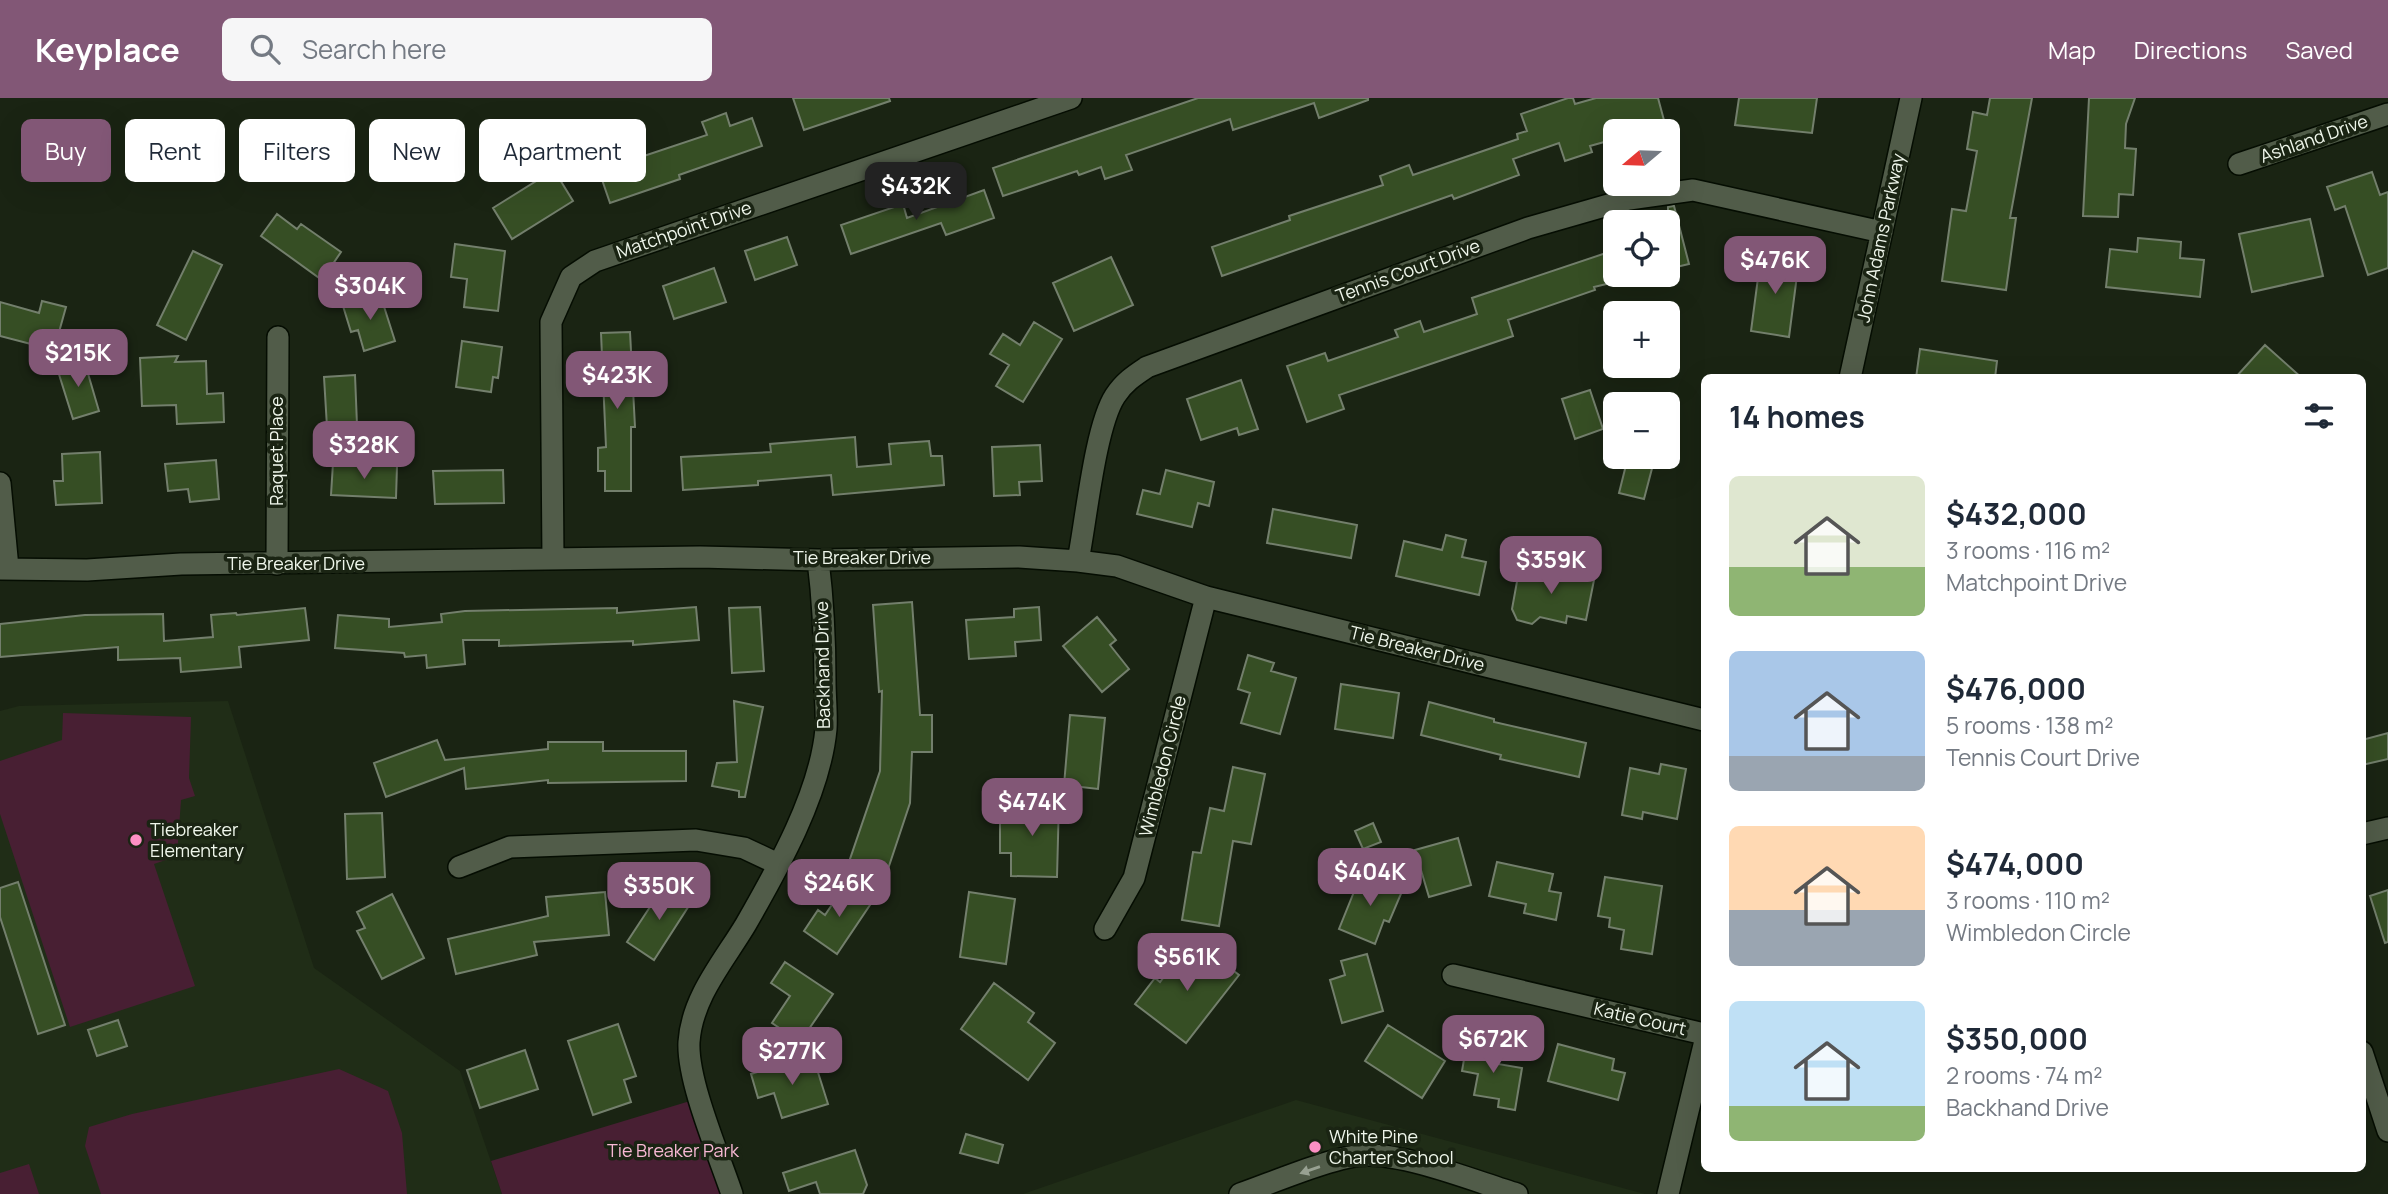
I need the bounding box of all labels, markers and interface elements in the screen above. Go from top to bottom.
search box [222,18,712,81]
text: Keyplace [35,27,180,72]
icon: search [246,30,284,68]
text: Search here [302,31,447,67]
text: Map [2048,33,2096,66]
text: Directions [2134,33,2247,66]
text: Saved [2285,33,2353,66]
street label: Ashland Drive [2256,108,2371,168]
chip: Buy [21,119,111,182]
chip: Rent [125,119,225,182]
chip: Filters [239,119,355,182]
chip: New [369,119,465,182]
chip: Apartment [479,119,646,182]
north arrow [1603,119,1680,196]
map controls [1603,119,1680,469]
street label: John Adams Parkway [1850,150,1910,325]
pin: $432K [867,162,965,222]
text: $432K [881,169,951,201]
street label: Matchpoint Drive [613,195,755,263]
button: locate [1603,210,1680,287]
street label: Tennis Court Drive [1332,233,1483,307]
pin: $476K [1726,236,1824,296]
text: $476K [1740,243,1810,275]
pin: $304K [321,262,419,322]
text: $304K [334,269,406,301]
button: + [1603,301,1680,378]
pin: $215K [29,330,127,389]
text: $215K [45,336,111,368]
pin: $423K [568,352,666,411]
text: $423K [582,358,652,390]
button: − [1603,392,1680,469]
street label: Raquet Place [264,396,288,506]
text: 14 homes [1729,396,1865,437]
icon: filters [2300,397,2338,435]
pin: $328K [315,422,413,481]
text: $328K [329,428,399,460]
text: $432,000 [1946,493,2087,534]
icon: home [1785,504,1869,588]
text: 3 rooms · 116 m² [1946,534,2110,566]
pin: $359K [1502,536,1600,596]
text: $359K [1516,543,1586,575]
street label: Tie Breaker Drive [793,545,931,569]
street label: Tie Breaker Drive [227,551,365,575]
text: Matchpoint Drive [1946,566,2127,598]
street label: Backhand Drive [809,601,835,729]
street label: Tie Breaker Drive [1347,620,1487,676]
text: $476,000 [1946,668,2086,709]
icon: home [1785,679,1869,763]
street label: Wimbledon Circle [1133,693,1191,839]
text: 5 rooms · 138 m² [1946,709,2113,741]
text: Tennis Court Drive [1946,741,2140,773]
pin: $474K [983,778,1081,838]
text: $474K [998,785,1066,817]
place label: Tiebreaker Elementary [150,817,244,862]
marker: Tiebreaker Elementary [128,832,144,848]
text: $474,000 [1946,843,2084,884]
pin: $404K [1321,848,1419,908]
icon: home [1785,854,1869,938]
text: $404K [1334,855,1406,887]
pin: $246K [790,860,888,919]
pin: $350K [610,862,708,922]
text: $246K [804,866,874,898]
text: $350K [623,869,695,901]
text: 3 rooms · 110 m² [1946,884,2110,916]
text: Wimbledon Circle [1946,916,2131,948]
pin: $561K [1138,934,1236,993]
text: $561K [1154,940,1220,972]
street label: Katie Court [1592,996,1689,1040]
pin: $672K [1444,1016,1542,1075]
text: $350,000 [1946,1018,2088,1059]
text: $672K [1458,1022,1528,1054]
pin: $277K [743,1028,841,1087]
icon: home [1785,1029,1869,1113]
text: $277K [758,1034,826,1066]
text: 2 rooms · 74 m² [1946,1059,2102,1091]
text: Backhand Drive [1946,1091,2109,1123]
place label: White Pine Charter School [1329,1124,1454,1169]
park label: Tie Breaker Park [607,1138,740,1162]
marker: White Pine Charter School [1307,1139,1323,1155]
one-way arrow [1299,1165,1320,1176]

